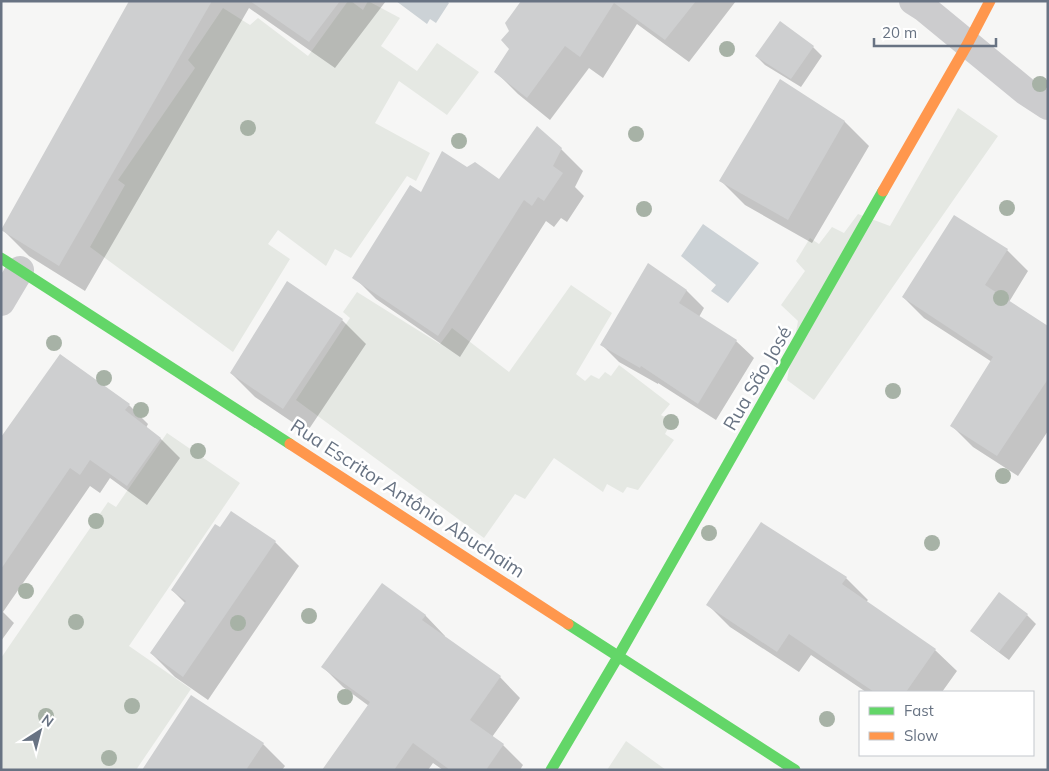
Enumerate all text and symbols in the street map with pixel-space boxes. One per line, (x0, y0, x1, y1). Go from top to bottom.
scale bar (874, 15, 996, 47)
text: 20 m (882, 23, 917, 42)
street label: Rua São José (718, 322, 796, 434)
street label: Rua Escritor Antônio Abuchaim (286, 413, 530, 583)
legend (859, 691, 1034, 756)
text: Fast (904, 701, 934, 720)
north arrow (15, 706, 65, 756)
text: N (38, 710, 57, 731)
text: Slow (904, 726, 938, 745)

